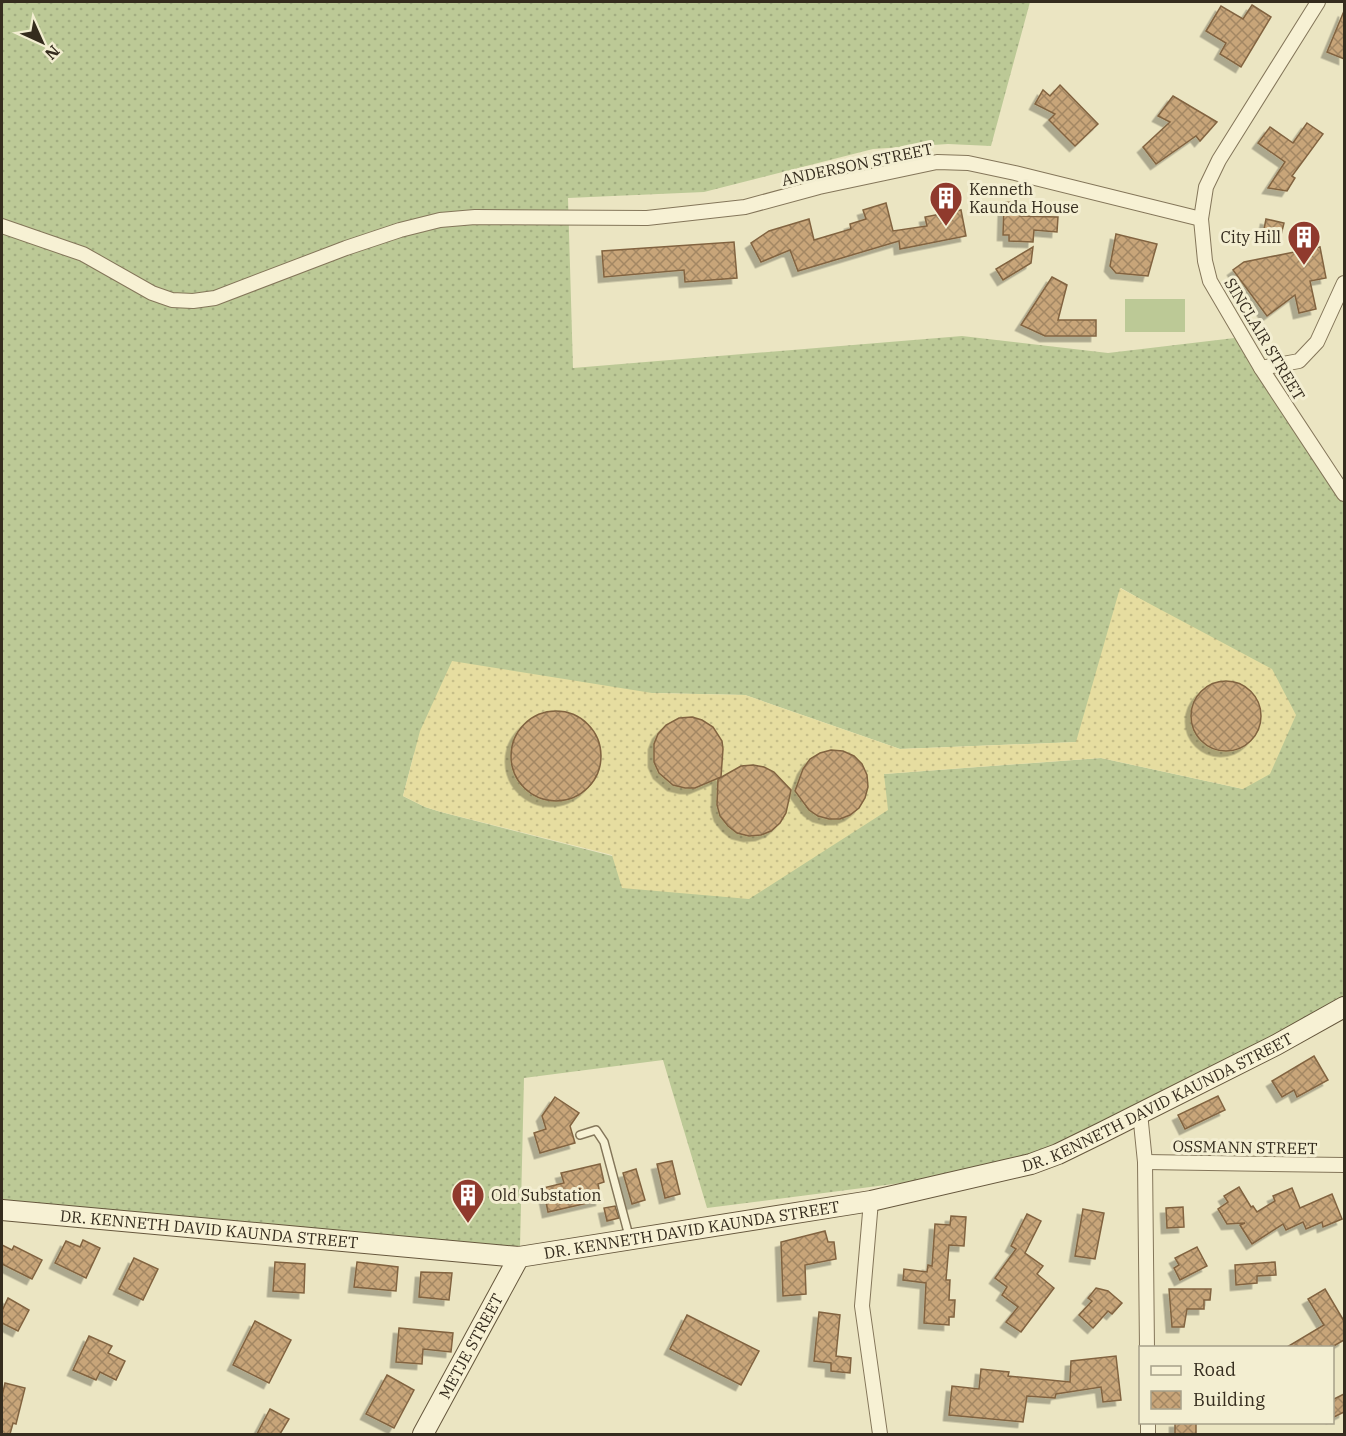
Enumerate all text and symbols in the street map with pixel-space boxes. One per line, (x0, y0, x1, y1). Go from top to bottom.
north arrow (12, 12, 72, 72)
text: N (41, 41, 64, 64)
street label: ANDERSON STREET (780, 138, 934, 190)
place label: Kenneth Kaunda House (969, 179, 1079, 217)
building icon: Kenneth Kaunda House (928, 180, 964, 227)
building icon: City Hill (1286, 219, 1322, 266)
place label: City Hill (1220, 227, 1281, 247)
street label: SINCLAIR STREET (1220, 274, 1310, 404)
street label: DR. KENNETH DAVID KAUNDA STREET (1020, 1028, 1296, 1176)
street label: OSSMANN STREET (1172, 1136, 1318, 1158)
building icon: Old Substation (450, 1177, 486, 1224)
place label: Old Substation (491, 1185, 601, 1205)
street label: DR. KENNETH DAVID KAUNDA STREET (542, 1196, 841, 1263)
street label: DR. KENNETH DAVID KAUNDA STREET (59, 1205, 359, 1252)
street label: METJE STREET (434, 1290, 507, 1402)
legend (1139, 1346, 1334, 1424)
text: Road (1193, 1358, 1236, 1381)
text: Building (1193, 1388, 1265, 1411)

